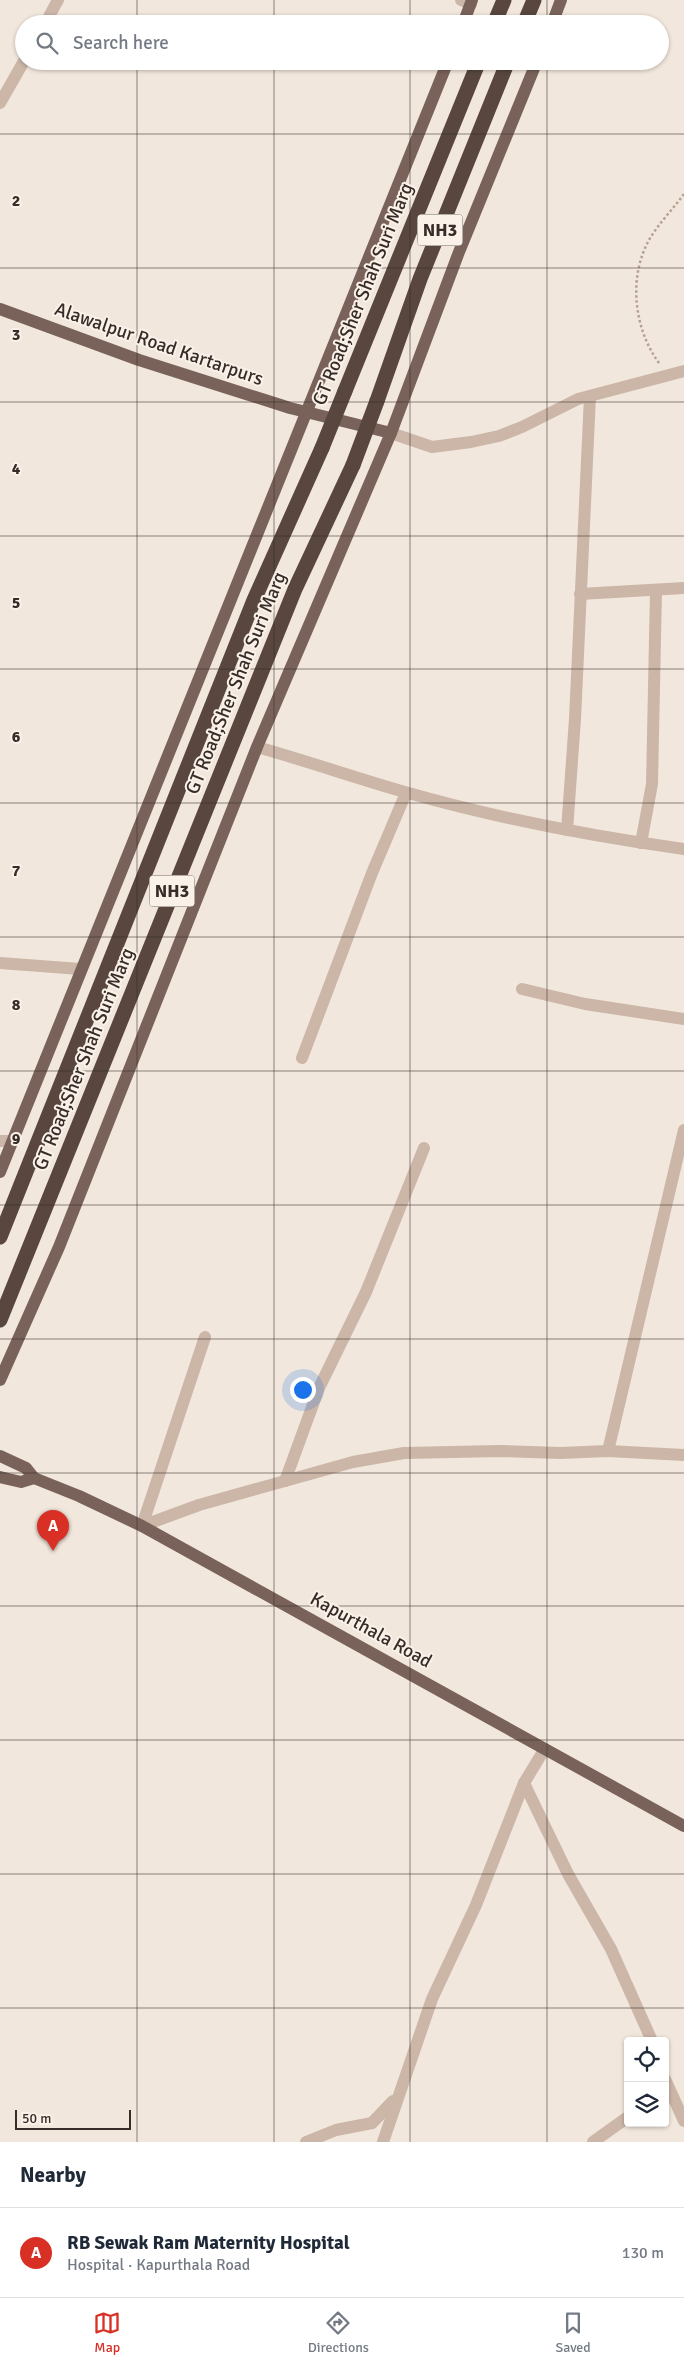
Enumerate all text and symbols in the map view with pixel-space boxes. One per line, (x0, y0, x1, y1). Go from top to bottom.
search box (15, 15, 669, 70)
icon: search (33, 29, 61, 57)
text: Search here (73, 31, 169, 55)
street label: GT Road;Sher Shah Suri Marg (307, 179, 419, 409)
text: 2 (12, 191, 20, 211)
road number: NH3 (418, 214, 462, 246)
street label: Alawalpur Road Kartarpurs (52, 297, 266, 391)
text: 3 (12, 325, 20, 345)
text: 4 (12, 459, 21, 479)
street label: GT Road;Sher Shah Suri Marg (180, 568, 292, 798)
text: 5 (12, 593, 20, 613)
text: 6 (12, 727, 21, 747)
text: 7 (12, 861, 21, 881)
road number: NH3 (150, 876, 194, 906)
street label: GT Road;Sher Shah Suri Marg (28, 944, 140, 1174)
text: 8 (12, 995, 21, 1015)
text: 9 (12, 1129, 21, 1149)
your location (290, 1377, 316, 1403)
pin: A (37, 1510, 69, 1551)
street label: Kapurthala Road (306, 1587, 436, 1673)
map controls (624, 2037, 669, 2127)
button: locate (624, 2037, 669, 2082)
button: layers (624, 2082, 669, 2127)
scale bar (15, 2107, 131, 2130)
text: 50 m (22, 2110, 51, 2127)
text: Nearby (20, 2162, 86, 2188)
text: RB Sewak Ram Maternity Hospital (67, 2231, 350, 2255)
text: A (31, 2243, 41, 2263)
text: 130 m (622, 2243, 664, 2263)
text: Hospital · Kapurthala Road (67, 2255, 250, 2275)
tab: Map (93, 2309, 121, 2356)
tab: Directions (308, 2309, 369, 2356)
tab: Saved (555, 2309, 591, 2356)

